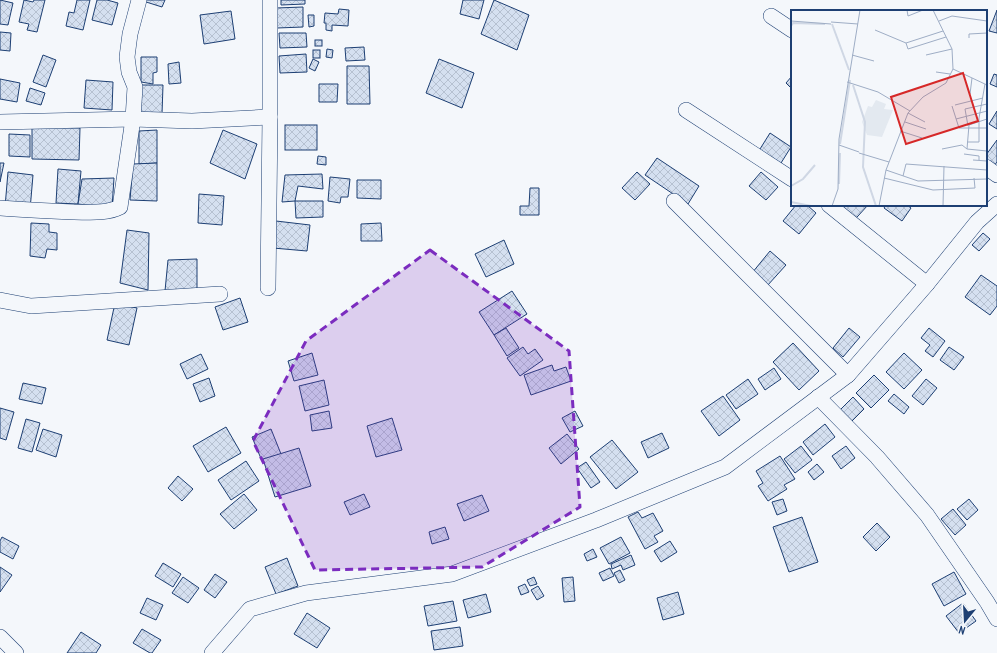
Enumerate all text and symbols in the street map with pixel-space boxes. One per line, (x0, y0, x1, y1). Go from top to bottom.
inset map (791, 10, 987, 206)
north arrow (945, 601, 985, 641)
text: N (957, 623, 967, 638)

